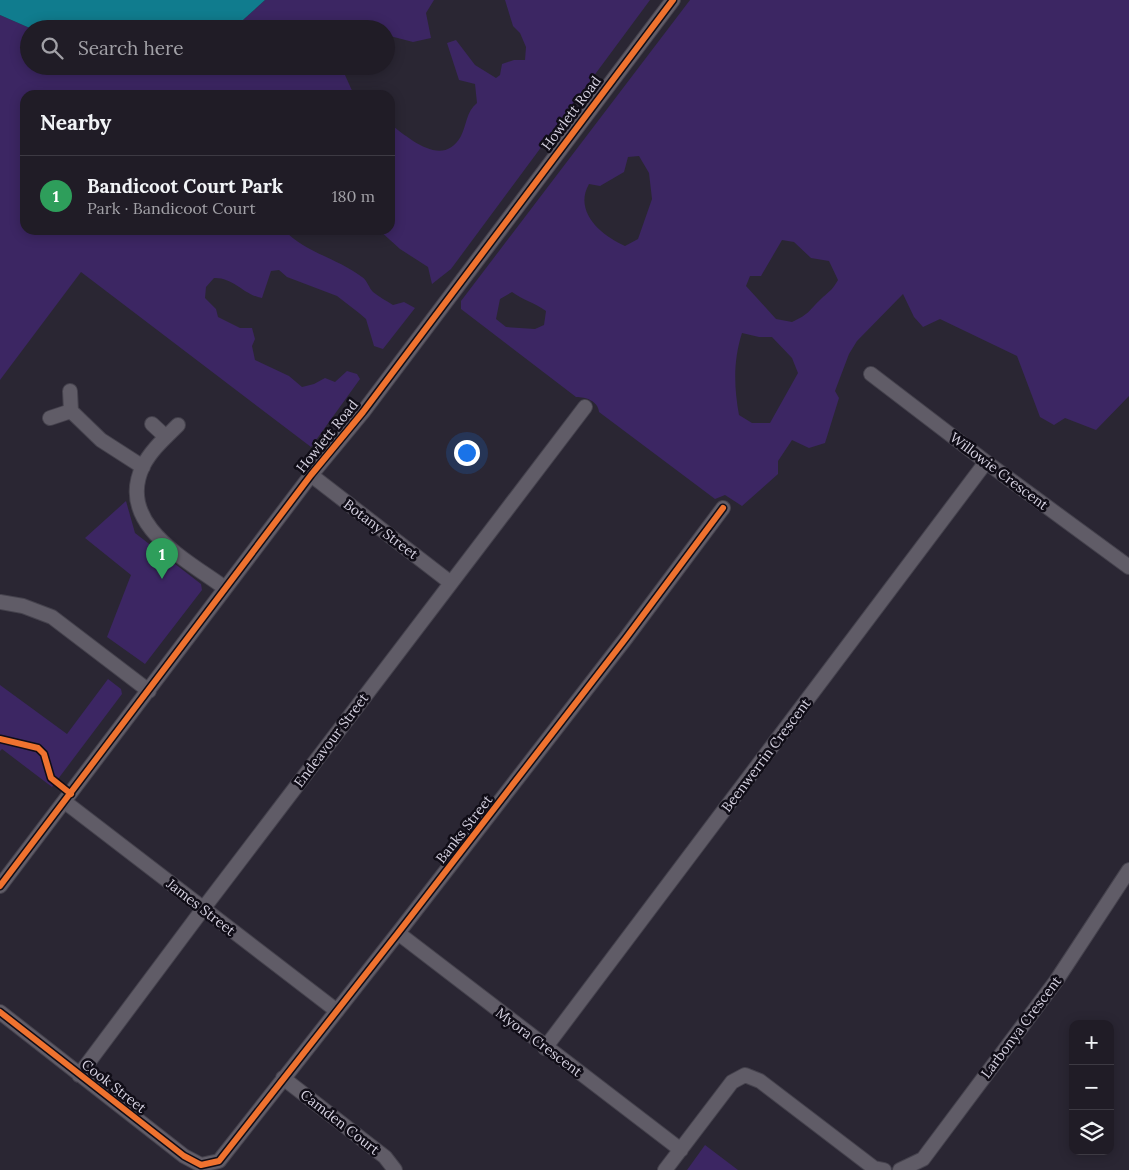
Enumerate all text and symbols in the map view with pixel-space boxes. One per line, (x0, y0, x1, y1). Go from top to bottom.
search box (20, 20, 395, 75)
icon: search (38, 34, 66, 62)
text: Search here (78, 36, 184, 60)
street label: Howlett Road (537, 72, 605, 154)
text: Nearby (40, 109, 111, 136)
text: Bandicoot Court Park (87, 174, 283, 198)
text: 1 (53, 186, 59, 206)
text: 180 m (332, 186, 375, 206)
text: Park · Bandicoot Court (87, 198, 256, 218)
street label: Howlett Road (292, 396, 362, 476)
street label: Willowie Crescent (946, 428, 1052, 514)
your location (454, 440, 480, 466)
street label: Botany Street (340, 495, 422, 563)
pin: 1 (146, 538, 178, 579)
street label: Endeavour Street (290, 689, 373, 791)
street label: Beenwerrin Crescent (717, 694, 815, 815)
street label: Banks Street (432, 791, 497, 867)
street label: James Street (162, 874, 239, 940)
street label: Larbonya Crescent (977, 972, 1066, 1082)
street label: Myora Crescent (492, 1004, 586, 1081)
map controls (1069, 1020, 1114, 1155)
button: + (1069, 1020, 1114, 1065)
street label: Cook Street (78, 1055, 150, 1117)
button: − (1069, 1065, 1114, 1110)
street label: Camden Court (297, 1085, 384, 1159)
button: layers (1069, 1110, 1114, 1155)

